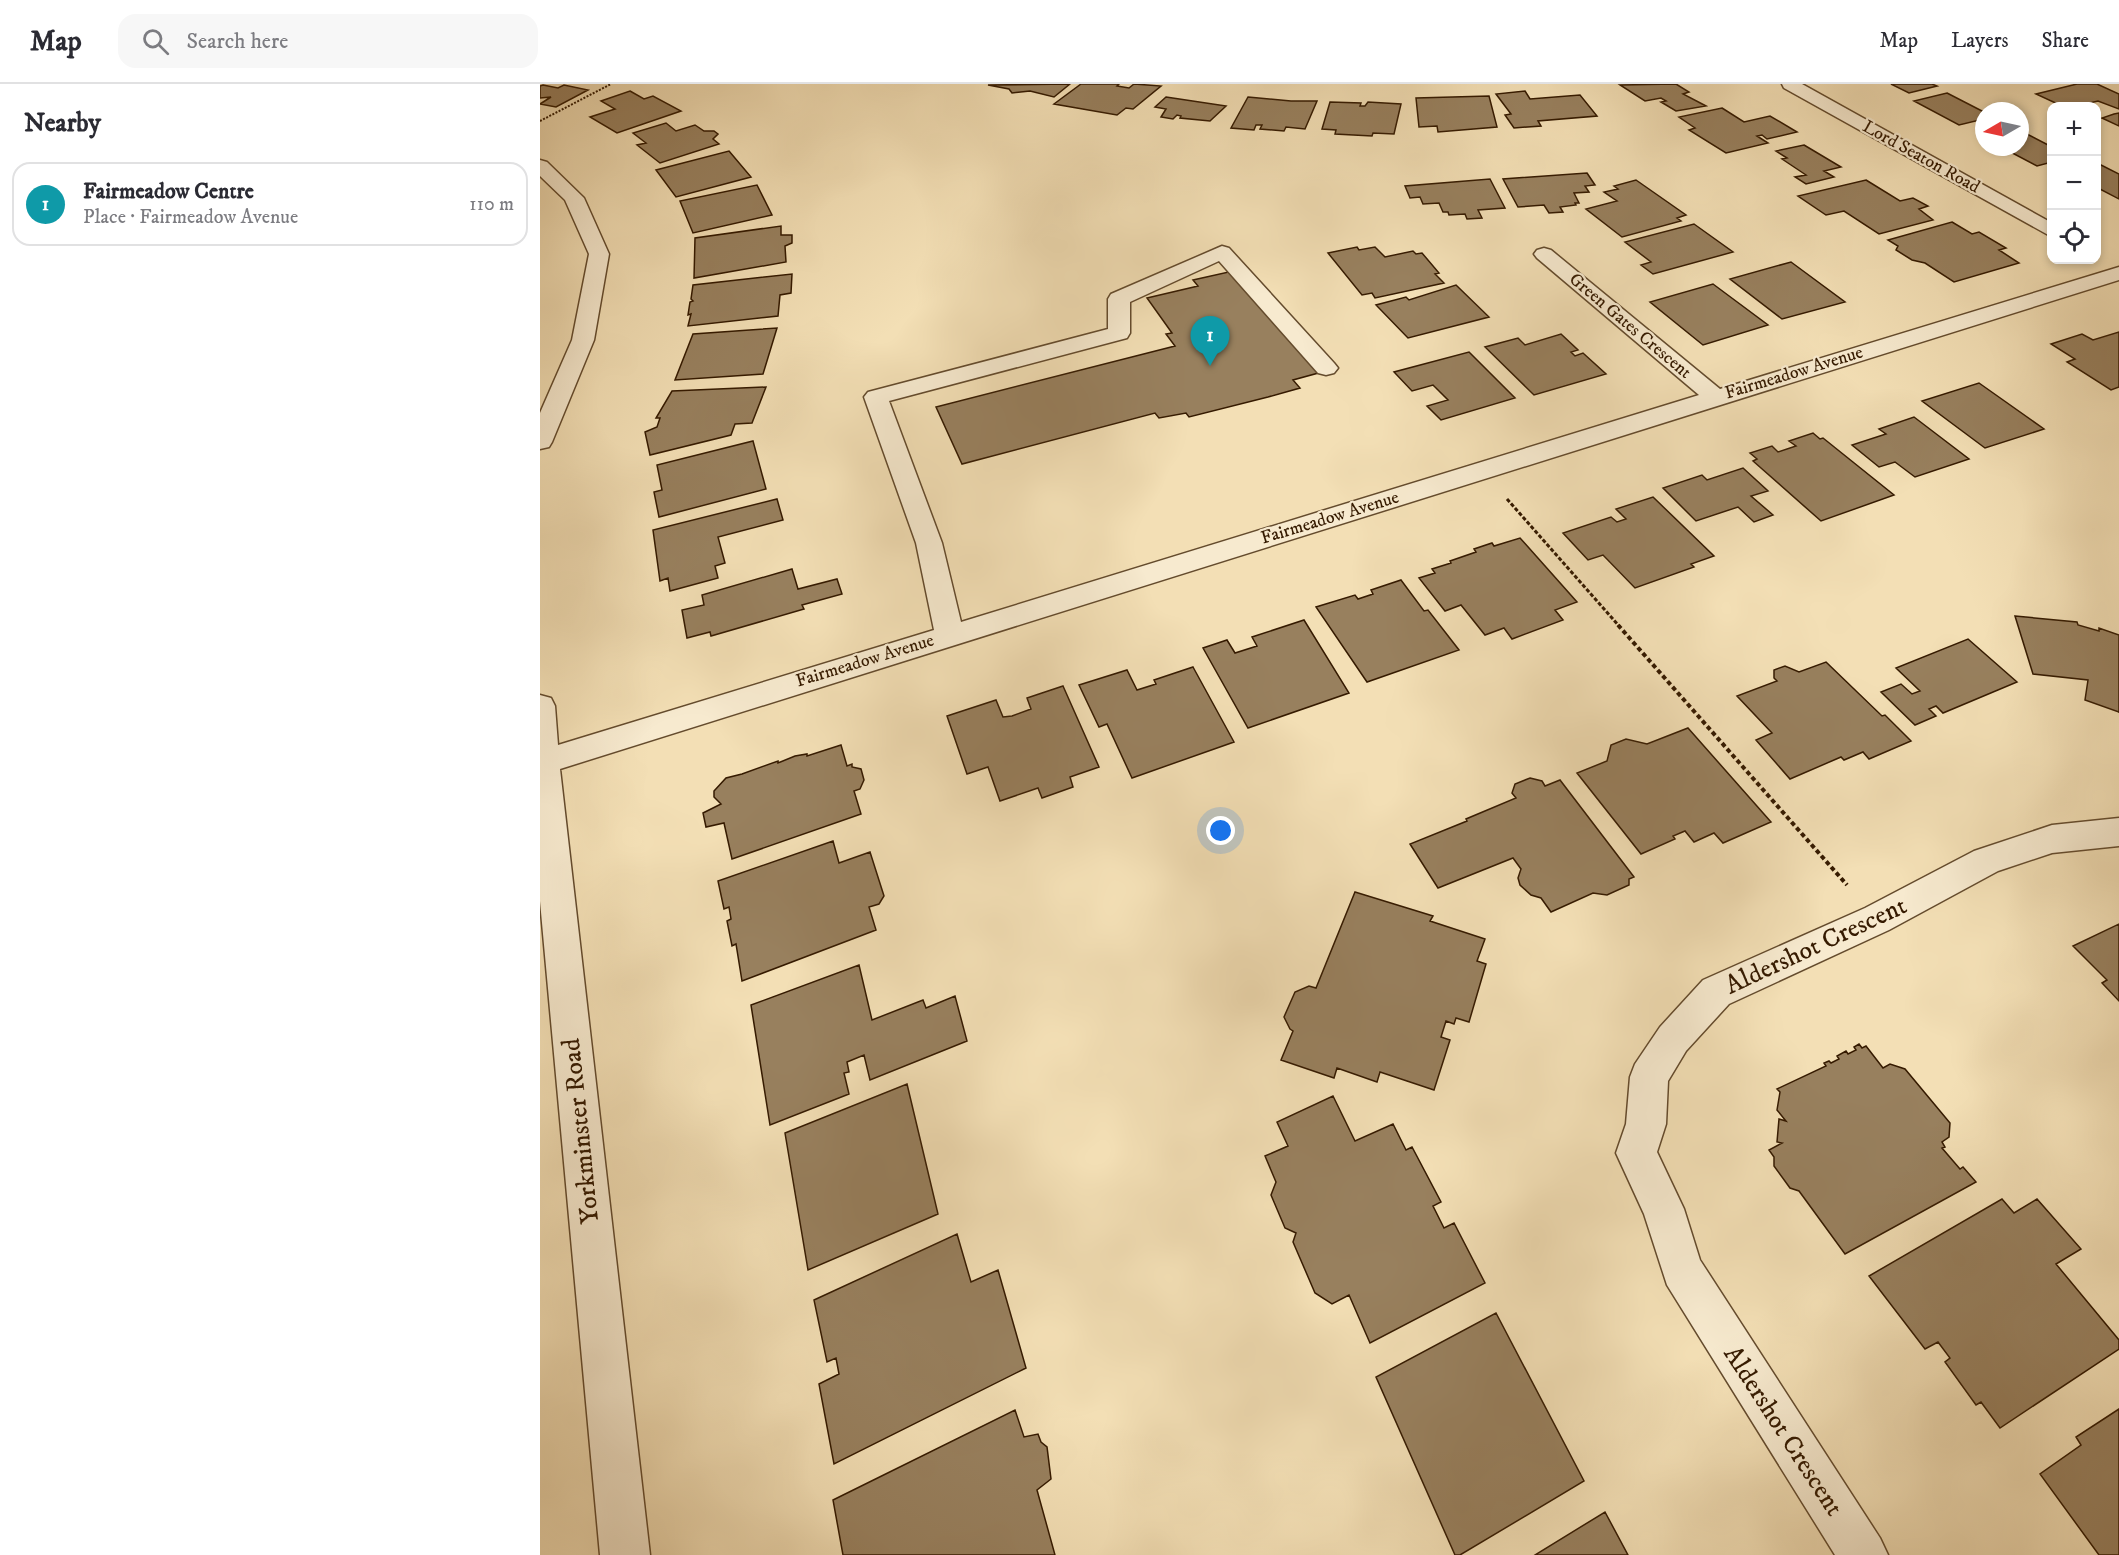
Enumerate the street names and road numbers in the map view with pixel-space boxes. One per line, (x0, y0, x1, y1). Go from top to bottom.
street label: Lord Seaton Road (1858, 116, 1984, 198)
street label: Green Gates Crescent (1564, 268, 1696, 384)
street label: Fairmeadow Avenue (1722, 342, 1866, 404)
street label: Fairmeadow Avenue (1258, 487, 1402, 549)
street label: Fairmeadow Avenue (793, 630, 937, 692)
street label: Aldershot Crescent (1720, 890, 1912, 1002)
street label: Yorkminster Road (555, 1037, 607, 1225)
street label: Aldershot Crescent (1716, 1340, 1850, 1522)

